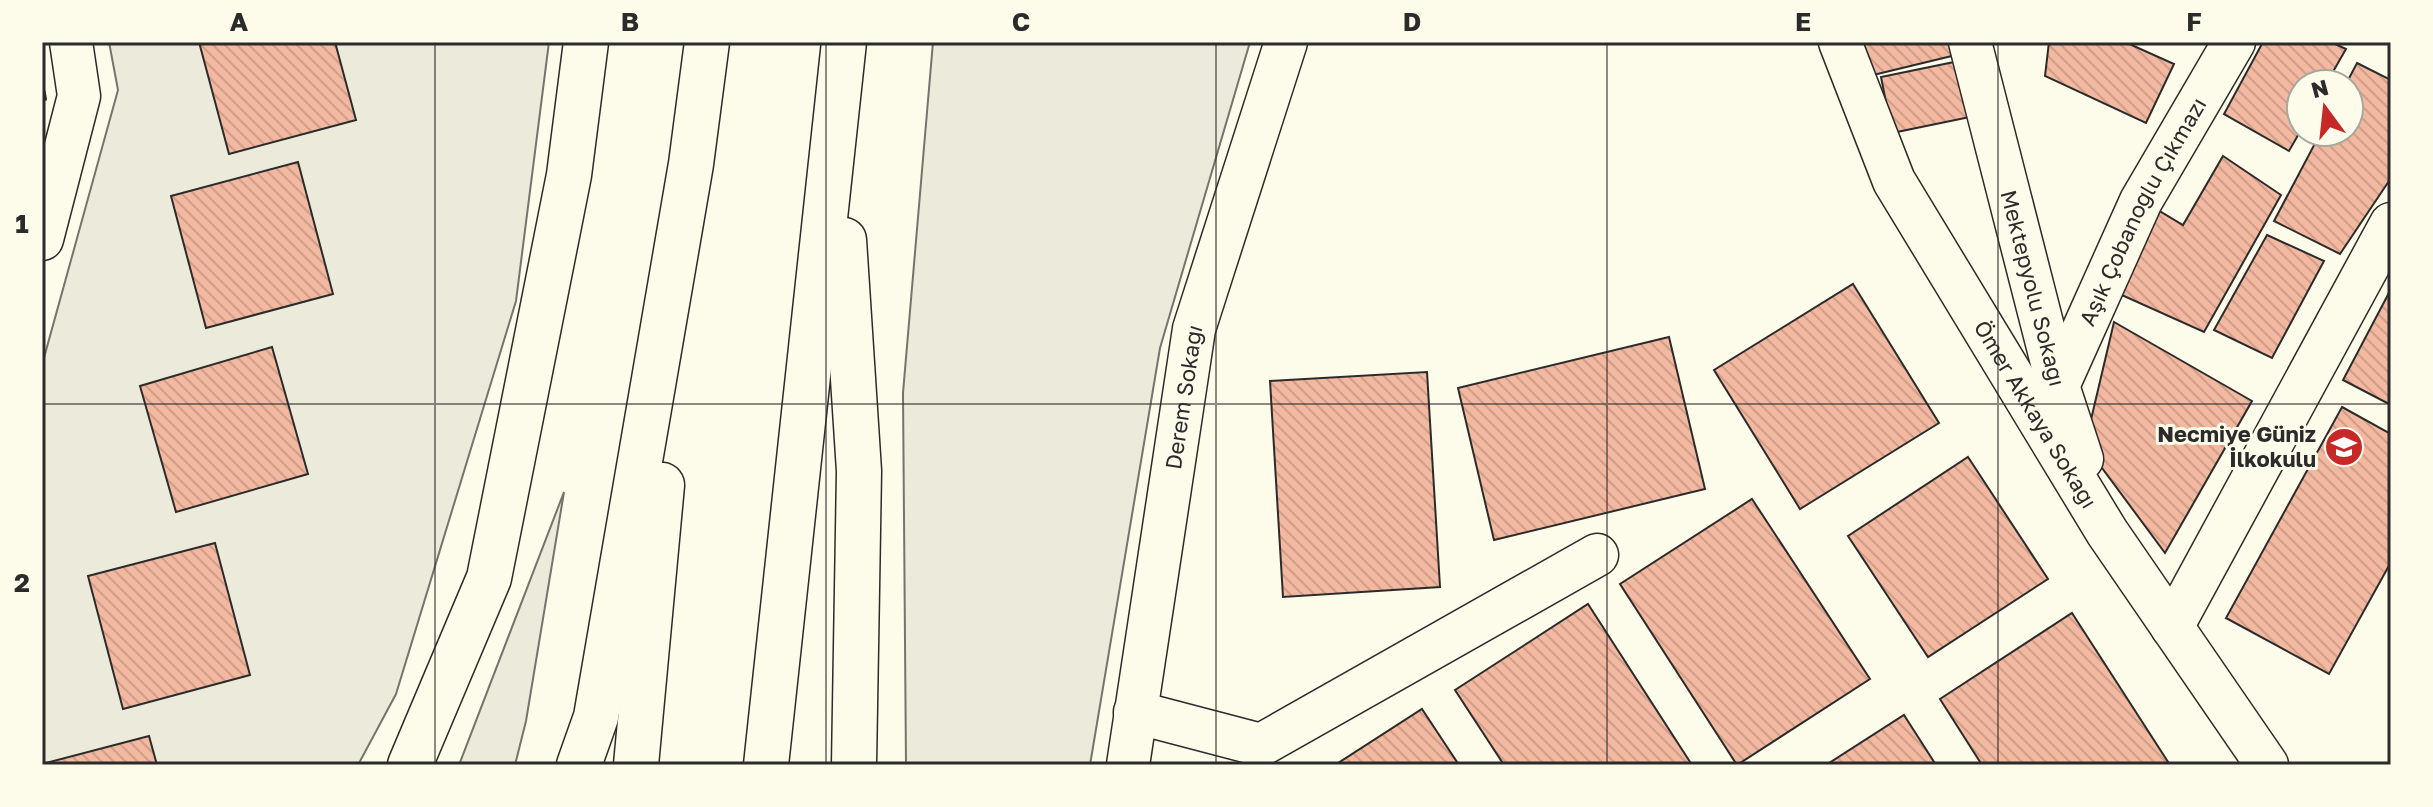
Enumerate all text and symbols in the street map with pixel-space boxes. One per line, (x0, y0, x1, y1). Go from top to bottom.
text: A (230, 6, 249, 37)
text: B (621, 6, 639, 37)
text: C (1012, 6, 1030, 37)
text: D (1403, 6, 1421, 37)
text: E (1795, 6, 1811, 37)
text: F (2186, 6, 2202, 37)
north arrow (2285, 68, 2365, 148)
text: N (2308, 73, 2331, 103)
street label: Aşık Çobanoğlu Çıkmazı (2073, 92, 2212, 330)
street label: Mektepyolu Sokağı (1995, 187, 2071, 389)
text: 1 (15, 208, 29, 239)
street label: Ömer Akkaya Sokağı (1969, 315, 2103, 513)
street label: Derem Sokağı (1159, 321, 1208, 471)
place label: Necmiye Güniz İlkokulu (2157, 420, 2316, 472)
school or university icon: Necmiye Güniz İlkokulu (2323, 426, 2365, 468)
text: 2 (14, 567, 30, 598)

